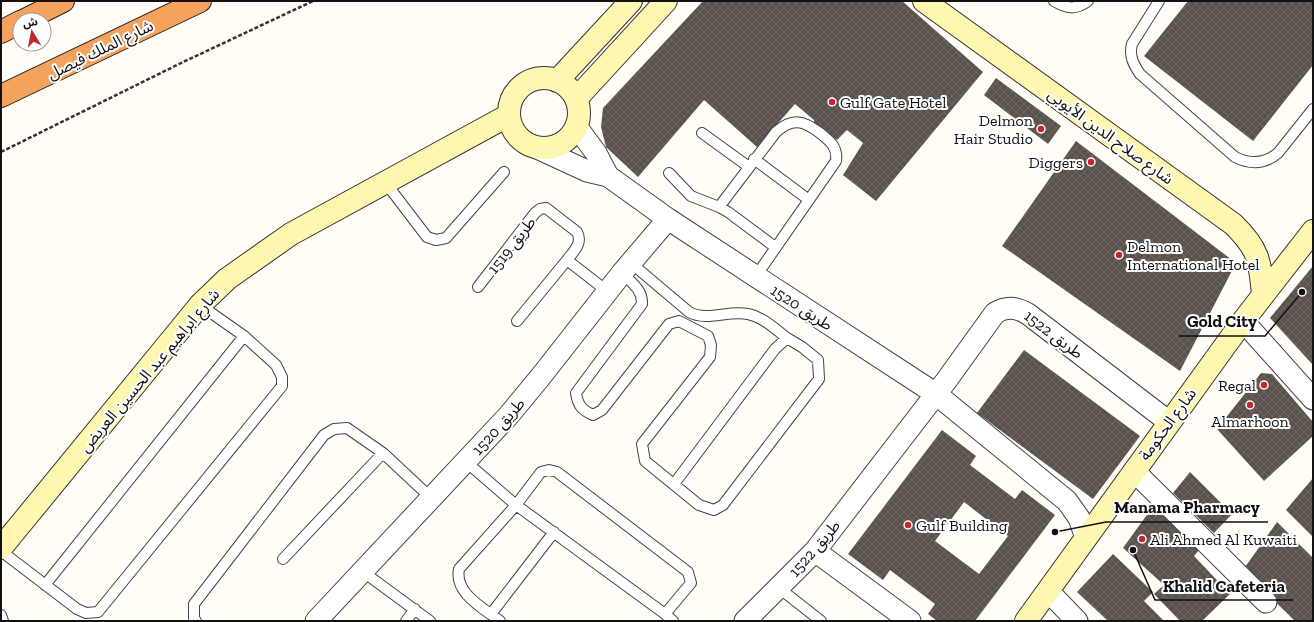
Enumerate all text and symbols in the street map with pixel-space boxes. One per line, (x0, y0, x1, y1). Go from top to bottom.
north arrow (12, 12, 52, 52)
text: ش (22, 15, 39, 30)
street label: شارع الملك فيصل (44, 16, 157, 86)
street label: شارع صلاح الدين الأيوبي (1042, 84, 1177, 191)
place label: Gulf Gate Hotel (840, 93, 947, 112)
marker: Gulf Gate Hotel (827, 97, 837, 107)
place label: Delmon Hair Studio (954, 111, 1034, 148)
marker: Delmon Hair Studio (1036, 124, 1046, 134)
place label: Diggers (1028, 153, 1083, 172)
marker: Diggers (1086, 157, 1096, 167)
street label: طريق 1519 (483, 213, 540, 278)
place label: Delmon International Hotel (1127, 237, 1259, 274)
marker: Delmon International Hotel (1114, 250, 1124, 260)
street label: طريق 1520 (767, 280, 836, 335)
street label: شارع ابراهيم عبد الحسين العريض (75, 285, 226, 458)
street label: طريق 1522 (1020, 306, 1087, 364)
callout: Gold City (1179, 307, 1265, 336)
text: Gold City (1187, 311, 1257, 331)
place label: Regal (1218, 376, 1256, 395)
marker: Regal (1259, 380, 1269, 390)
street label: شارع الحكومة (1135, 384, 1202, 466)
street label: طريق 1520 (468, 394, 530, 459)
marker: Almarhoon (1245, 400, 1255, 410)
place label: Almarhoon (1211, 412, 1289, 431)
callout: Manama Pharmacy (1106, 493, 1268, 522)
text: Manama Pharmacy (1114, 497, 1260, 517)
street label: طريق 1522 (785, 516, 845, 581)
place label: Gulf Building (916, 516, 1008, 535)
marker: Gulf Building (903, 520, 913, 530)
place label: Ali Ahmed Al Kuwaiti (1150, 530, 1297, 549)
marker: Ali Ahmed Al Kuwaiti (1137, 534, 1147, 544)
callout: Khalid Cafeteria (1155, 571, 1293, 600)
text: Khalid Cafeteria (1163, 576, 1286, 596)

